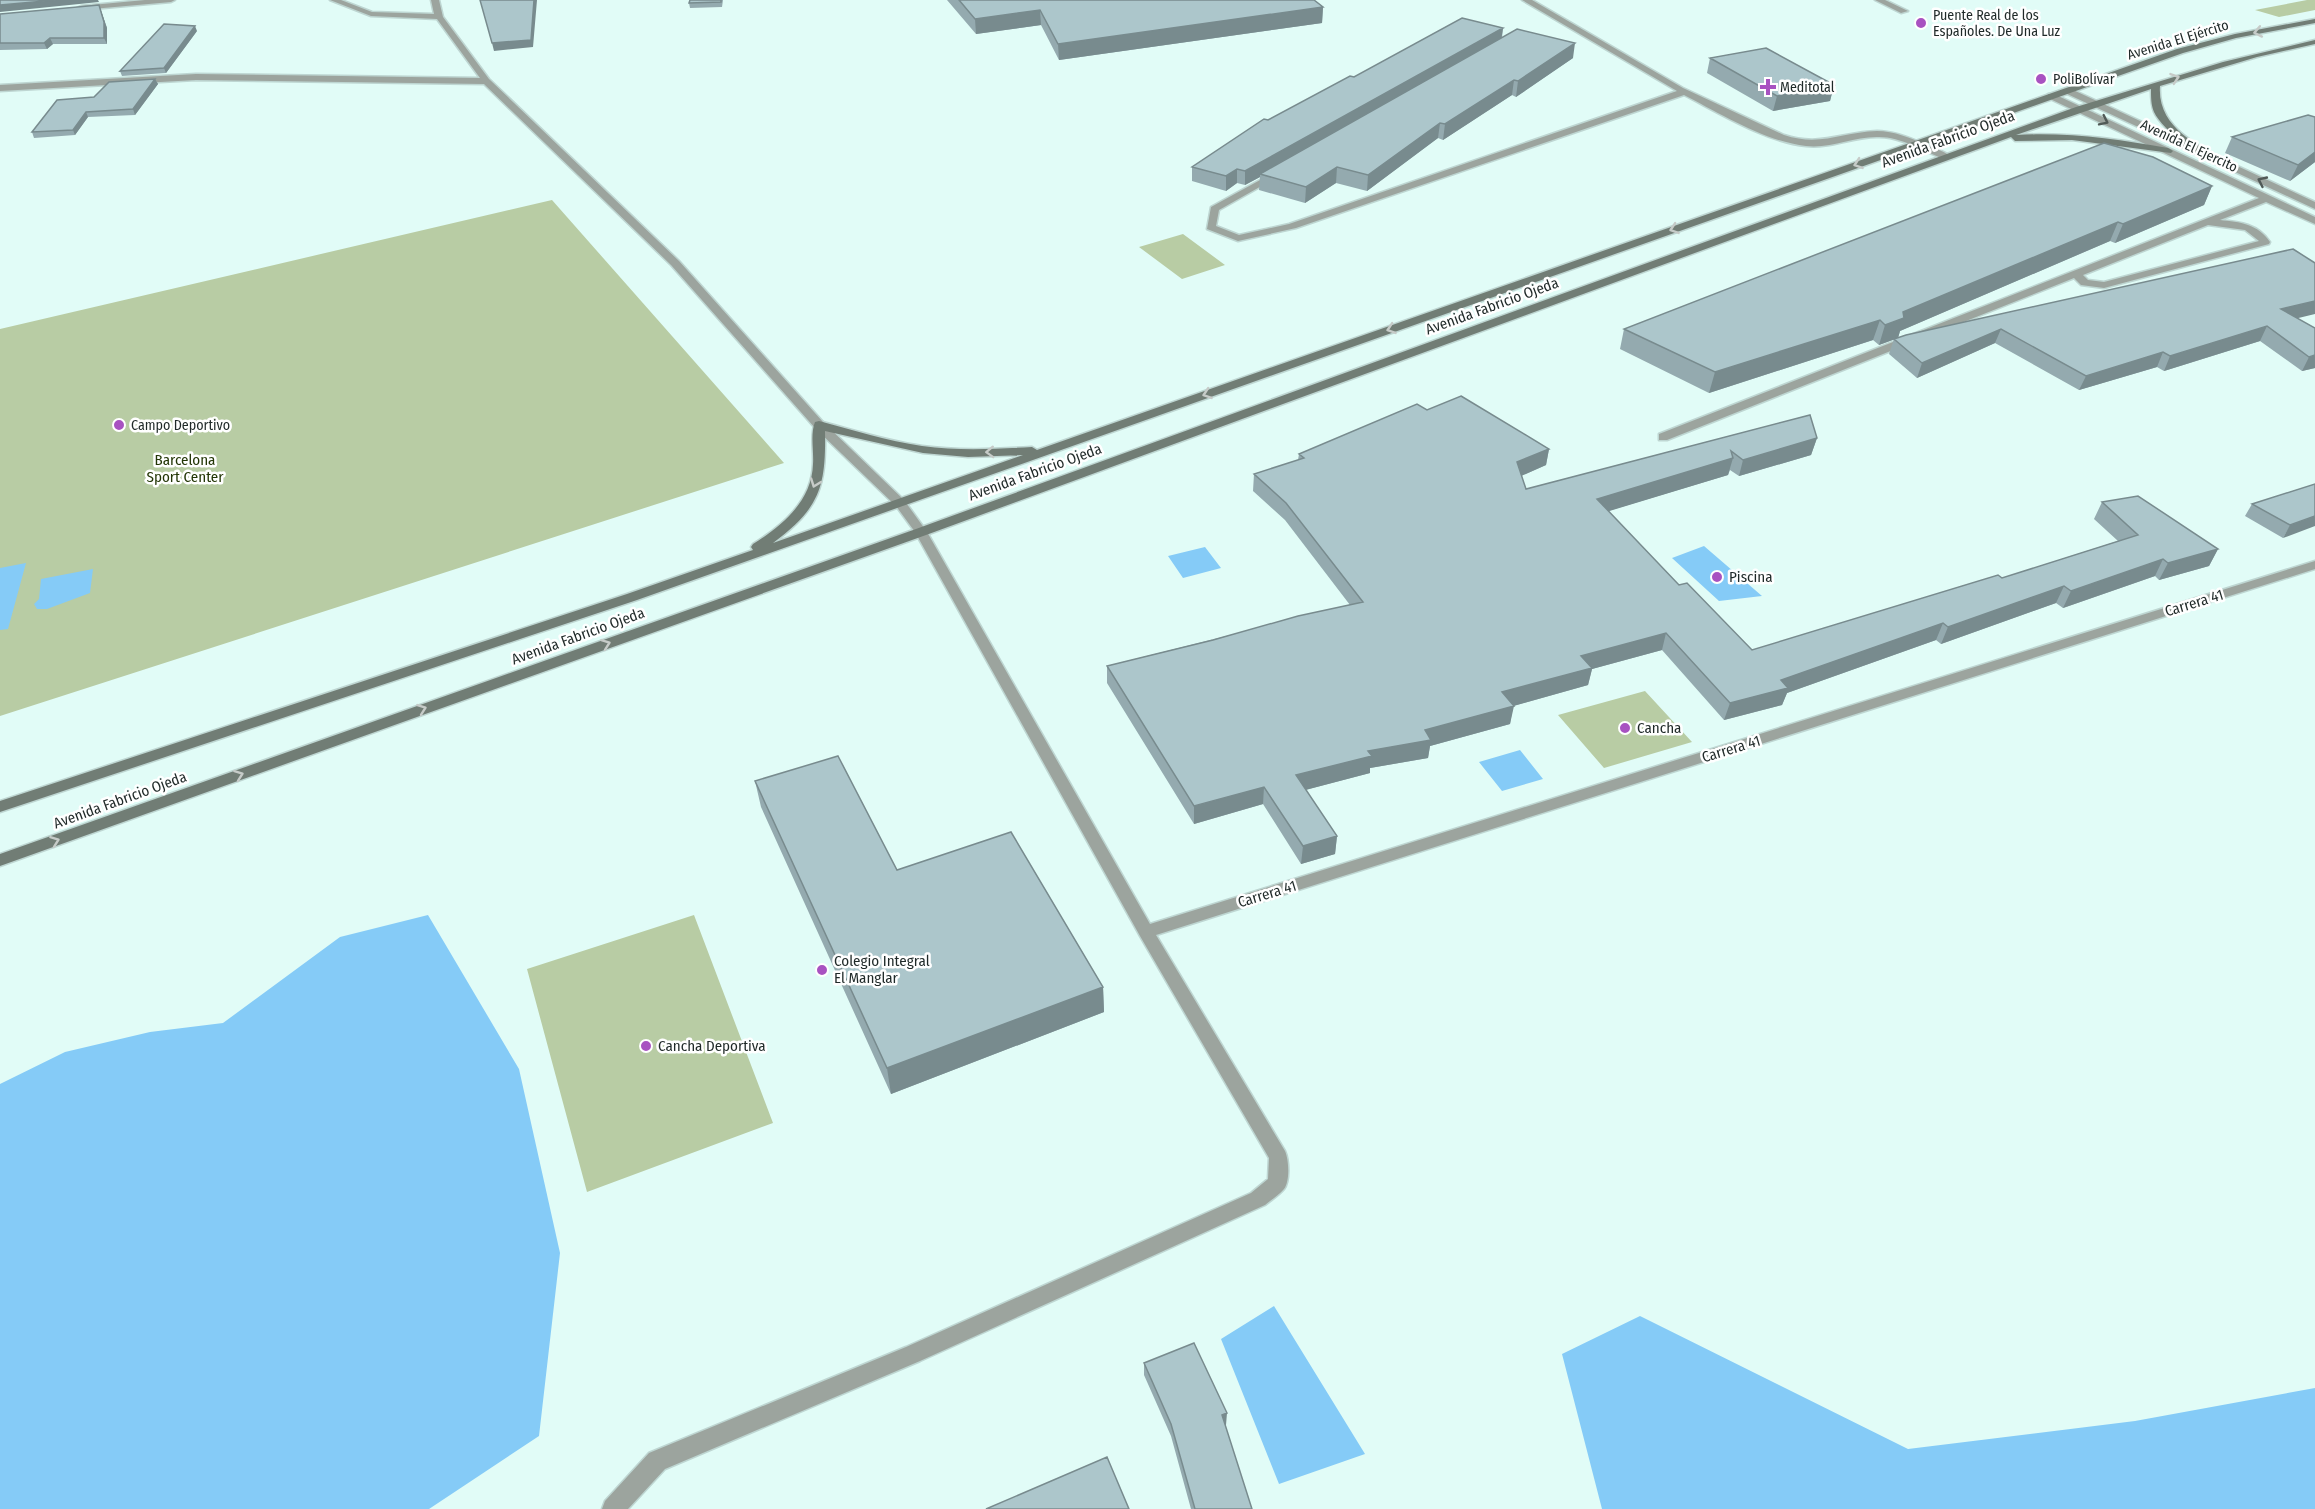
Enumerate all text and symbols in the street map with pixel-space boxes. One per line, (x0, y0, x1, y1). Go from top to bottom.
place label: Puente Real de los Españoles. De Una Luz (1933, 7, 2061, 40)
marker: Puente Real de los Españoles. De Una Luz (1914, 16, 1928, 30)
street label: Avenida El Ejército (2125, 16, 2231, 64)
one-way arrow (2253, 25, 2263, 38)
place label: PoliBolívar (2053, 71, 2115, 88)
marker: PoliBolívar (2034, 72, 2048, 86)
one-way arrow (2169, 73, 2180, 86)
place label: Meditotal (1780, 79, 1835, 96)
marker: Meditotal (1761, 80, 1775, 94)
street label: Avenida Fabricio Ojeda (1879, 107, 2017, 171)
one-way arrow (2098, 114, 2109, 125)
street label: Avenida El Ejercito (2138, 116, 2240, 176)
one-way arrow (1853, 157, 1863, 170)
one-way arrow (2257, 177, 2268, 189)
one-way arrow (1669, 222, 1680, 235)
street label: Avenida Fabricio Ojeda (1423, 274, 1561, 338)
one-way arrow (1386, 322, 1397, 335)
one-way arrow (1202, 387, 1213, 400)
place label: Campo Deportivo (131, 417, 230, 434)
marker: Campo Deportivo (112, 418, 126, 432)
street label: Avenida Fabricio Ojeda (966, 440, 1104, 504)
one-way arrow (986, 446, 995, 458)
park label: Barcelona Sport Center (147, 451, 224, 486)
one-way arrow (810, 477, 822, 488)
place label: Piscina (1729, 568, 1773, 586)
marker: Piscina (1710, 570, 1724, 584)
street label: Carrera 41 (2163, 586, 2225, 620)
street label: Avenida Fabricio Ojeda (509, 604, 647, 668)
one-way arrow (600, 638, 611, 651)
one-way arrow (417, 704, 427, 717)
place label: Cancha (1637, 719, 1681, 737)
marker: Cancha (1618, 721, 1632, 735)
street label: Carrera 41 (1700, 732, 1762, 766)
street label: Avenida Fabricio Ojeda (51, 768, 189, 832)
one-way arrow (233, 769, 244, 782)
one-way arrow (49, 835, 60, 848)
street label: Carrera 41 (1236, 877, 1298, 911)
place label: Colegio Integral El Manglar (834, 952, 930, 987)
marker: Colegio Integral El Manglar (815, 963, 829, 977)
place label: Cancha Deportiva (658, 1037, 766, 1055)
marker: Cancha Deportiva (639, 1039, 653, 1053)

